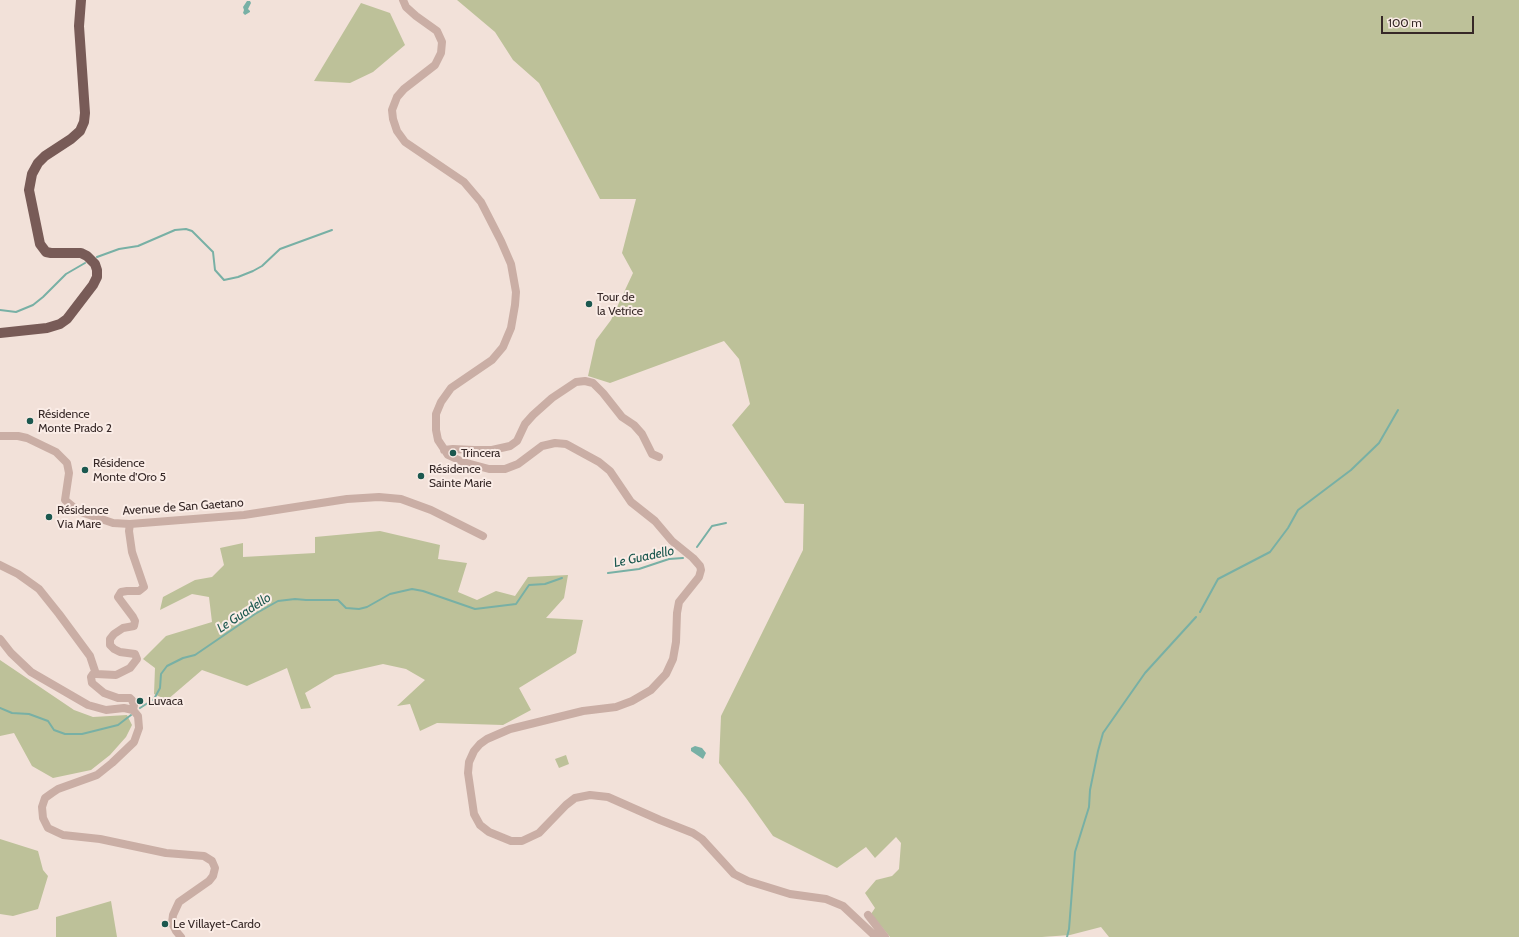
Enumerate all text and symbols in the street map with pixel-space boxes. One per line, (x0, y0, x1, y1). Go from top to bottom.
scale bar (1383, 8, 1476, 34)
text: 100 m (1388, 15, 1422, 30)
place label: Tour de la Vetrice (597, 290, 643, 318)
marker: Tour de la Vetrice (584, 299, 594, 309)
place label: Résidence Monte Prado 2 (38, 407, 112, 435)
marker: Résidence Monte Prado 2 (25, 416, 35, 426)
place label: Trincera (461, 446, 500, 460)
marker: Trincera (448, 448, 458, 458)
place label: Résidence Monte d'Oro 5 (93, 456, 166, 484)
place label: Résidence Sainte Marie (429, 462, 492, 490)
marker: Résidence Monte d'Oro 5 (80, 465, 90, 475)
marker: Résidence Sainte Marie (416, 471, 426, 481)
street label: Avenue de San Gaetano (122, 496, 244, 518)
place label: Résidence Via Mare (57, 503, 109, 531)
marker: Résidence Via Mare (44, 512, 54, 522)
water label: Le Guadello (612, 543, 676, 571)
water label: Le Guadello (214, 590, 274, 636)
place label: Luvaca (148, 694, 183, 708)
marker: Luvaca (135, 696, 145, 706)
place label: Le Villayet-Cardo (173, 917, 261, 931)
marker: Le Villayet-Cardo (160, 919, 170, 929)

